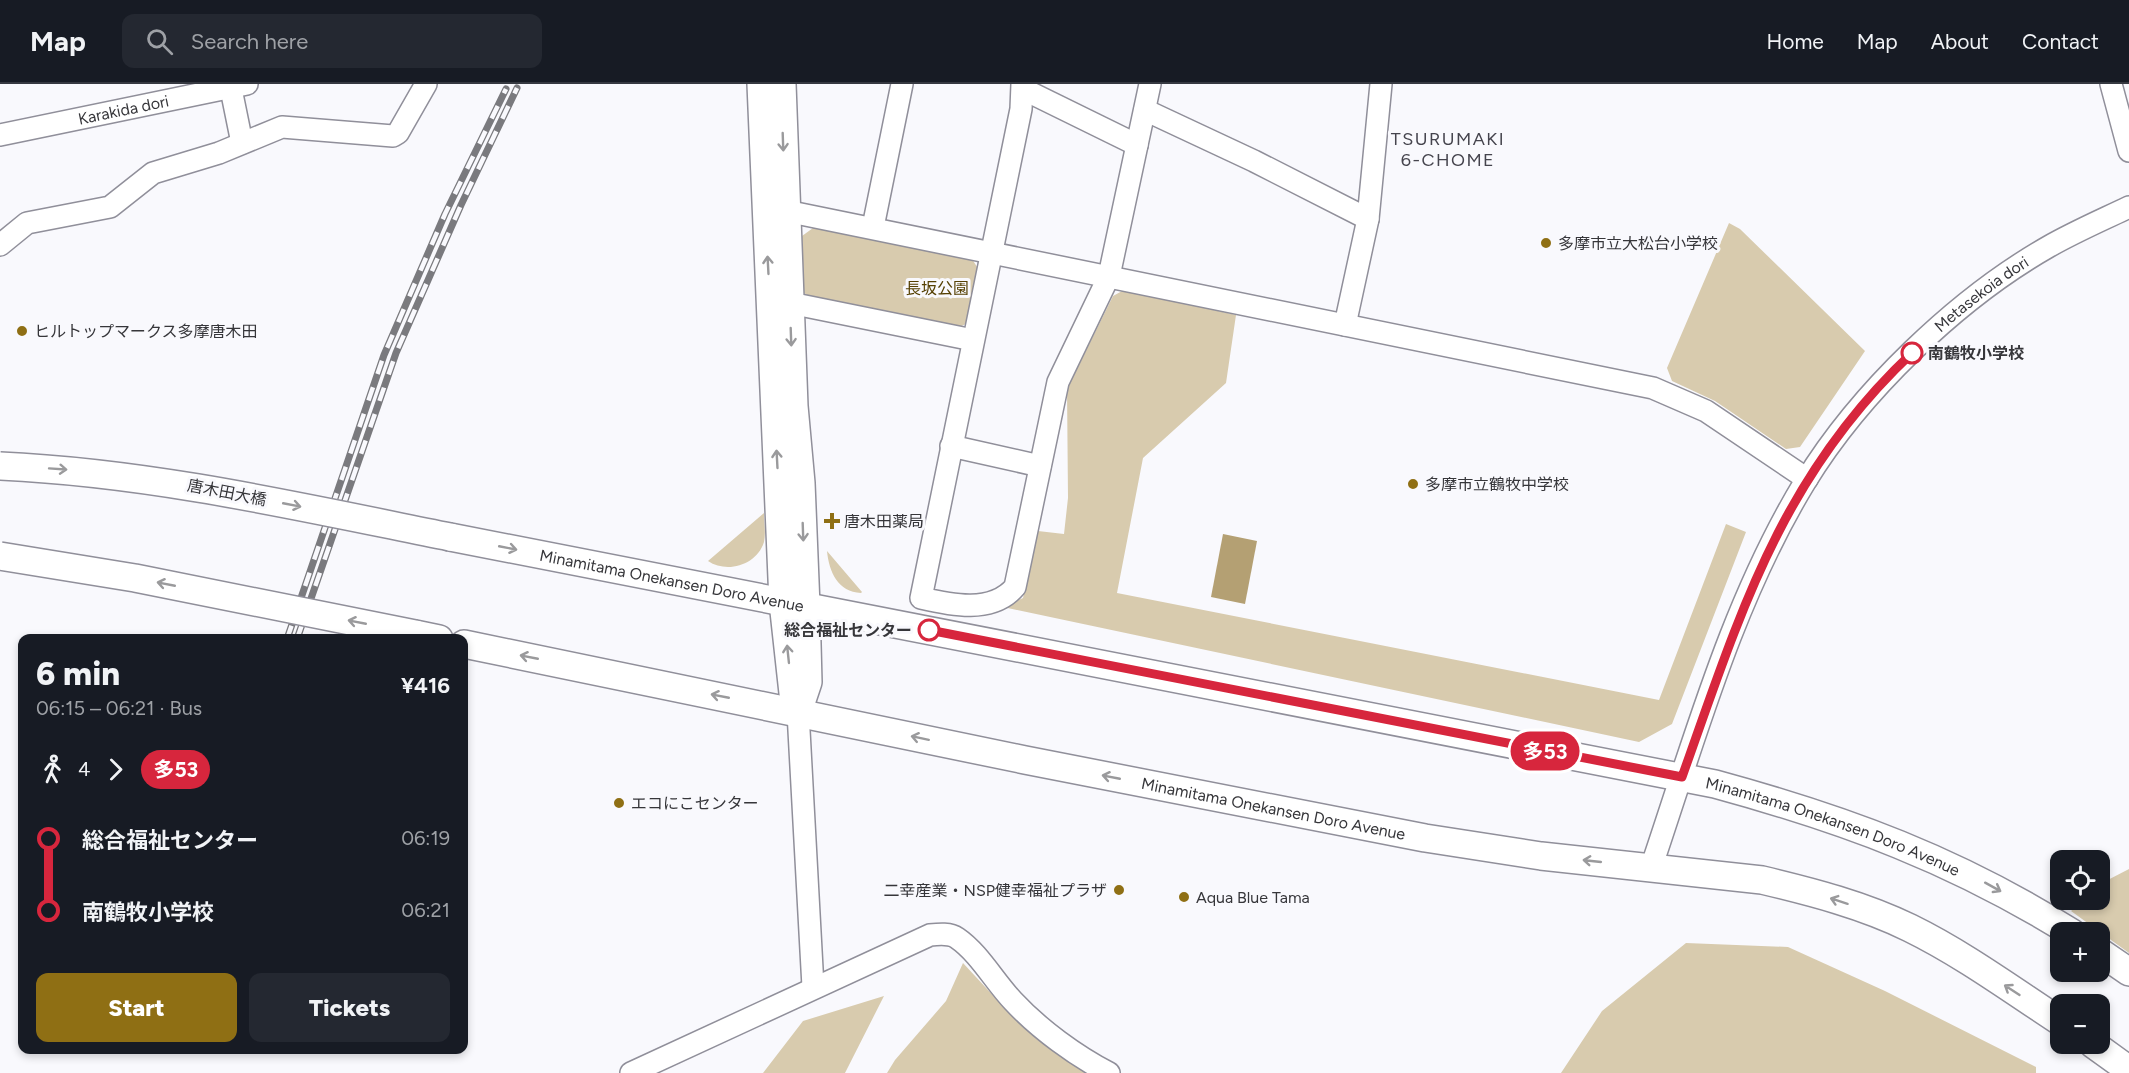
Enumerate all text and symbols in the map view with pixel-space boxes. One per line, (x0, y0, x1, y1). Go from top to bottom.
search box (122, 14, 542, 68)
text: Map (30, 24, 86, 58)
icon: search (143, 25, 176, 58)
text: Search here (191, 28, 308, 55)
text: Home (1767, 29, 1824, 54)
text: Map (1857, 29, 1898, 54)
text: About (1931, 29, 1989, 54)
text: Contact (2022, 29, 2099, 54)
street label: Karakida dori (76, 91, 171, 129)
district label: TSURUMAKI 6-CHOME (1391, 128, 1505, 171)
one-way arrow (778, 132, 789, 152)
place label: 多摩市立大松台小学校 (1558, 234, 1718, 253)
marker: 多摩市立大松台小学校 (1539, 236, 1553, 250)
street label: Metasekoia dori (1931, 252, 2032, 336)
one-way arrow (762, 255, 773, 275)
park label: 長坂公園 (905, 279, 969, 298)
place label: ヒルトップマークス多摩唐木田 (34, 322, 258, 341)
marker: ヒルトップマークス多摩唐木田 (15, 324, 29, 338)
one-way arrow (786, 327, 797, 347)
marker: 南鶴牧小学校 (1901, 342, 1923, 364)
place label: 南鶴牧小学校 (1928, 344, 2024, 363)
one-way arrow (771, 450, 782, 470)
one-way arrow (48, 464, 68, 475)
place label: 多摩市立鶴牧中学校 (1425, 475, 1569, 494)
street label: 唐木田大橋 (186, 476, 268, 509)
marker: 多摩市立鶴牧中学校 (1406, 477, 1420, 491)
one-way arrow (282, 500, 302, 511)
place label: 唐木田薬局 (844, 512, 924, 531)
marker: 唐木田薬局 (825, 514, 839, 528)
one-way arrow (798, 521, 809, 541)
one-way arrow (498, 543, 517, 554)
street label: Minamitama Onekansen Doro Avenue (538, 546, 806, 616)
one-way arrow (157, 578, 177, 589)
one-way arrow (348, 616, 367, 628)
marker: 総合福祉センター (918, 619, 940, 641)
place label: 総合福祉センター (784, 621, 912, 640)
one-way arrow (782, 645, 793, 665)
one-way arrow (520, 651, 539, 662)
text: 6 min (36, 654, 120, 693)
text: ¥416 (401, 672, 450, 699)
one-way arrow (711, 690, 731, 701)
text: 06:15 – 06:21 · Bus (36, 696, 202, 720)
one-way arrow (911, 731, 930, 743)
line badge: 多53 (1510, 732, 1580, 770)
text: 多53 (1523, 739, 1567, 764)
icon: walk (36, 753, 69, 786)
icon: forward (99, 753, 132, 786)
text: 4 (78, 757, 90, 781)
text: 多53 (153, 757, 198, 782)
one-way arrow (1102, 771, 1121, 782)
street label: Minamitama Onekansen Doro Avenue (1704, 773, 1963, 880)
street label: Minamitama Onekansen Doro Avenue (1140, 774, 1407, 844)
place label: エコにこセンター (631, 794, 759, 813)
marker: エコにこセンター (612, 796, 626, 810)
text: 06:19 (401, 826, 450, 850)
text: 総合福祉センター (82, 827, 258, 854)
map controls (2050, 850, 2110, 1054)
button: locate (2050, 850, 2110, 910)
one-way arrow (1583, 856, 1603, 867)
place label: 二幸産業・NSP健幸福祉プラザ (884, 881, 1107, 900)
one-way arrow (1984, 881, 2001, 893)
marker: 二幸産業・NSP健幸福祉プラザ (1112, 883, 1126, 897)
place label: Aqua Blue Tama (1196, 888, 1310, 907)
marker: Aqua Blue Tama (1177, 890, 1191, 904)
one-way arrow (1830, 894, 1849, 905)
text: 06:21 (401, 898, 450, 922)
text: 南鶴牧小学校 (82, 899, 214, 926)
button: + (2050, 922, 2110, 982)
button: Start (36, 973, 237, 1042)
button: Tickets (249, 973, 450, 1042)
one-way arrow (2004, 984, 2021, 996)
button: − (2050, 994, 2110, 1054)

